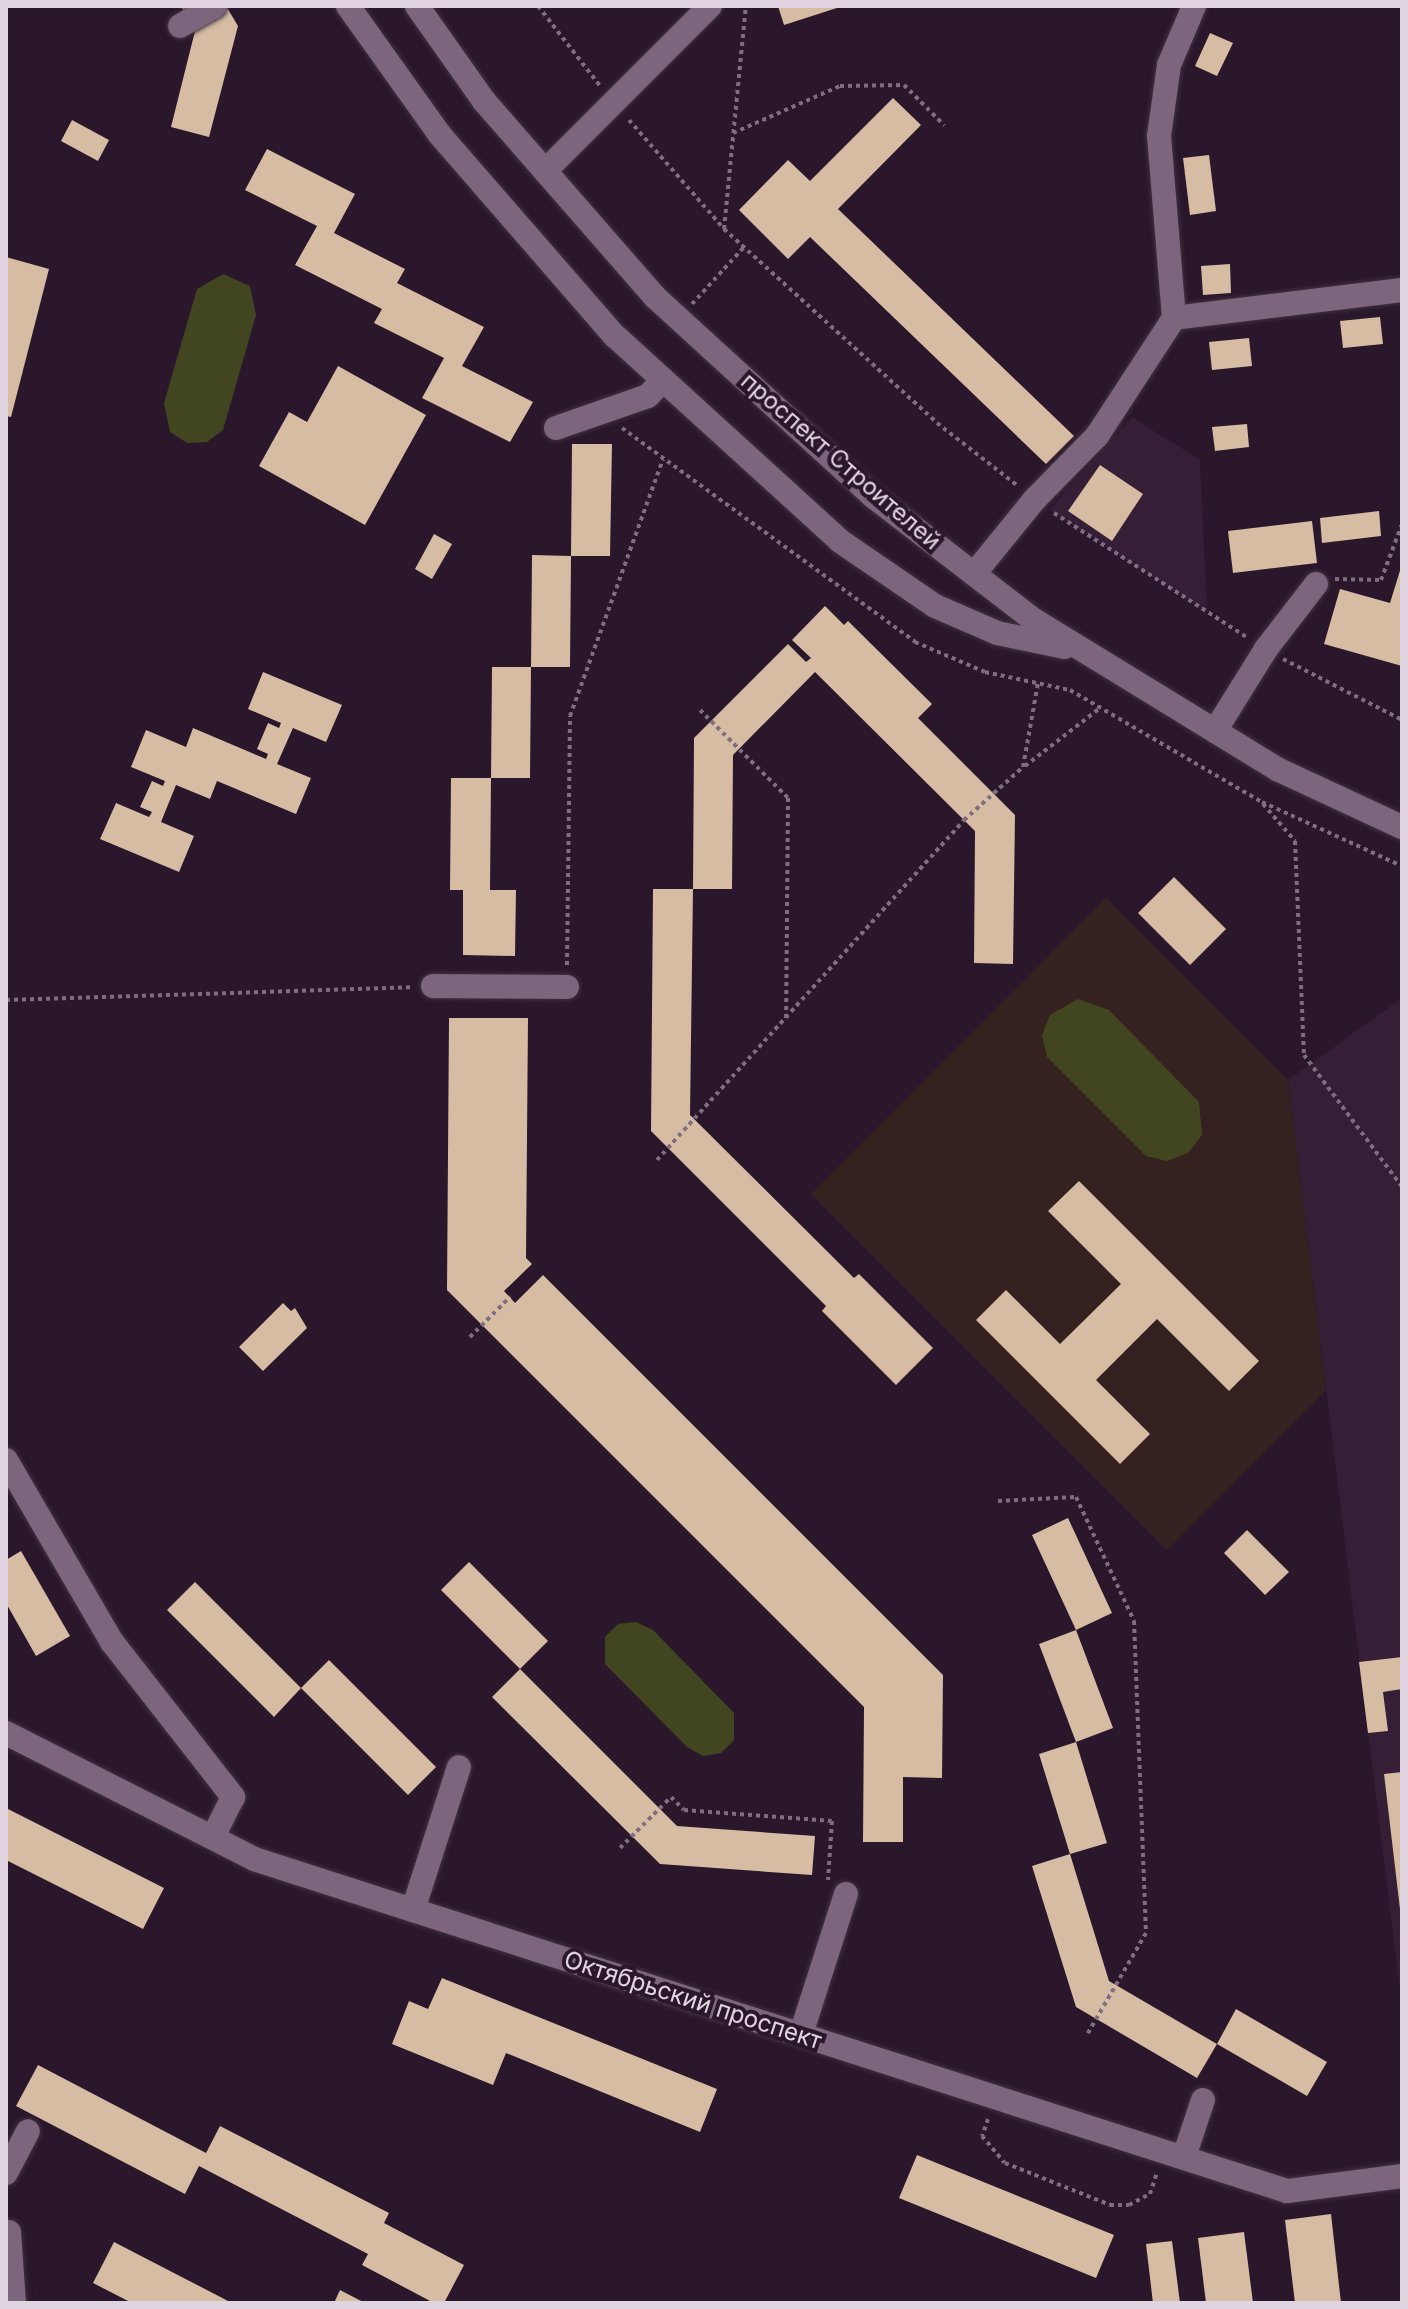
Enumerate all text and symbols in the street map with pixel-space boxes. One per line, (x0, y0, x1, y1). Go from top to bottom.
street label: проспект Строителей (735, 366, 947, 556)
street label: Октябрьский проспект (561, 1945, 825, 2055)

